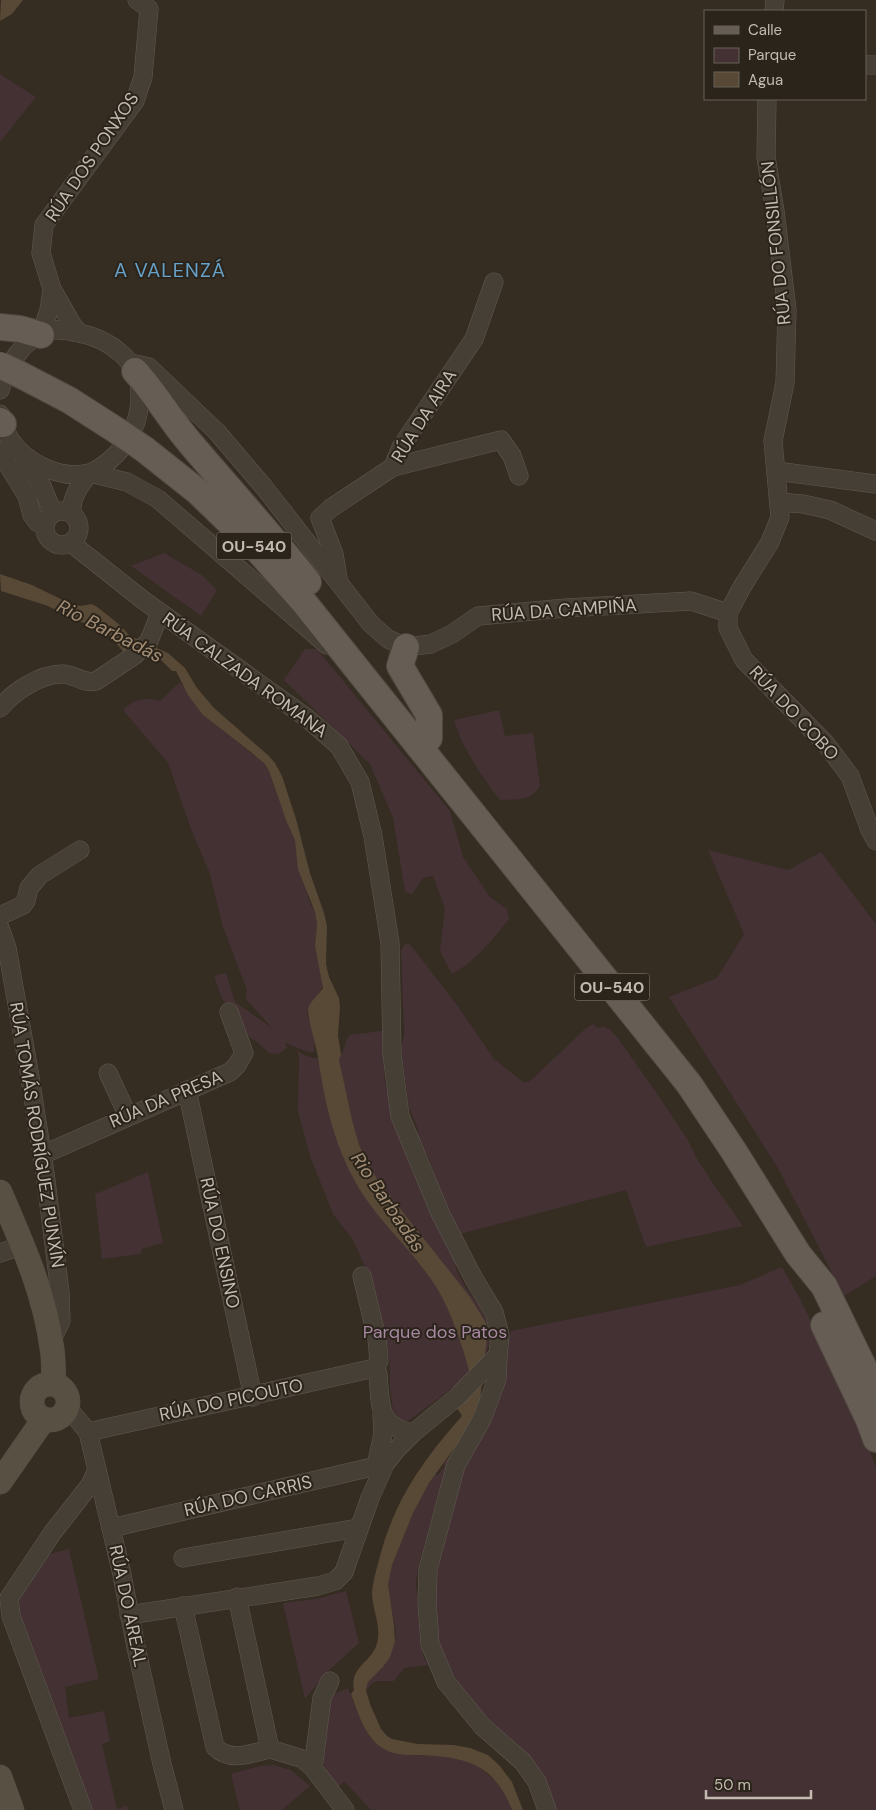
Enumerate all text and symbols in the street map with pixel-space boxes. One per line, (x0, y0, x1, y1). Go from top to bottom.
legend (704, 10, 866, 100)
text: Calle (748, 20, 782, 40)
text: Parque (748, 45, 796, 65)
text: Agua (748, 70, 783, 90)
street label: RÚA DOS PONXOS (40, 88, 144, 226)
street label: RÚA DO FONSILLÓN (755, 160, 797, 326)
district label: A VALENZÁ (114, 257, 226, 283)
street label: RÚA DA AIRA (386, 365, 462, 467)
road number: OU-540 (216, 532, 292, 560)
street label: RÚA DA CAMPIÑA (491, 593, 638, 627)
water label: Rio Barbadás (53, 594, 167, 668)
street label: RÚA CALZADA ROMANA (158, 607, 332, 743)
street label: RÚA DO COBO (744, 660, 844, 766)
road number: OU-540 (574, 974, 650, 1000)
street label: RÚA TOMÁS RODRÍGUEZ PUNXÍN (4, 1000, 70, 1270)
street label: RÚA DA PRESA (106, 1064, 226, 1134)
water label: Rio Barbadás (345, 1147, 431, 1257)
street label: RÚA DO ENSINO (194, 1175, 246, 1311)
park label: Parque dos Patos (363, 1320, 507, 1344)
street label: RÚA DO PICOUTO (157, 1373, 305, 1427)
street label: RÚA DO CARRIS (182, 1470, 314, 1522)
street label: RÚA DO AREAL (103, 1543, 153, 1669)
scale bar (706, 1768, 811, 1800)
text: 50 m (714, 1775, 751, 1795)

